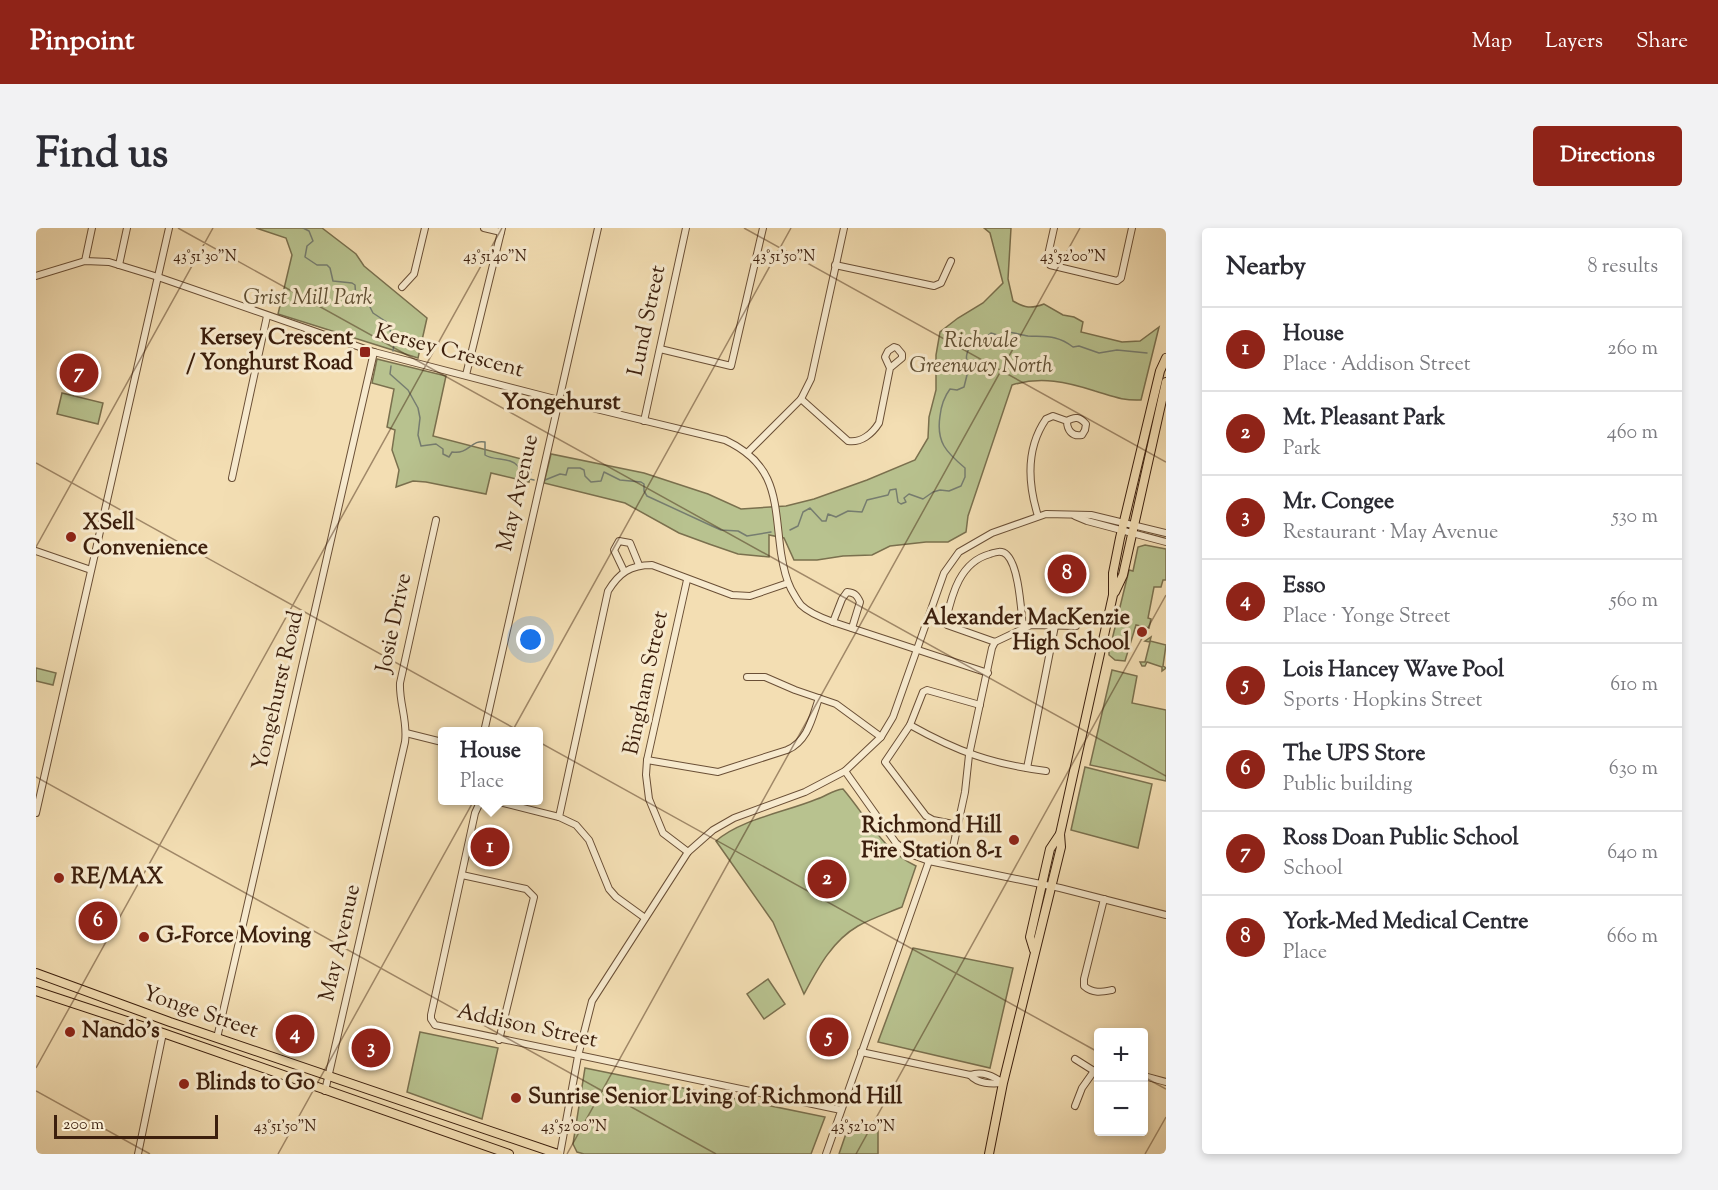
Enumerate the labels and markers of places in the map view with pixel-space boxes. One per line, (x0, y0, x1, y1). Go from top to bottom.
place label: Kersey Crescent / Yonghurst Road (186, 323, 354, 380)
marker: Kersey Crescent / Yonghurst Road (358, 345, 372, 359)
pin: 7 (60, 350, 99, 396)
place label: XSell Convenience (83, 508, 208, 565)
marker: XSell Convenience (64, 530, 78, 544)
pin: 8 (1048, 552, 1086, 596)
place label: Alexander MacKenzie High School (923, 603, 1131, 660)
marker: Alexander MacKenzie High School (1135, 625, 1149, 639)
place label: Richmond Hill Fire Station 8-1 (861, 811, 1003, 868)
pin: 1 (470, 824, 510, 870)
marker: Richmond Hill Fire Station 8-1 (1007, 833, 1021, 847)
pin: 2 (808, 856, 846, 902)
place label: RE/MAX (71, 862, 164, 894)
marker: RE/MAX (52, 871, 66, 885)
pin: 6 (78, 898, 118, 944)
place label: G-Force Moving (156, 921, 311, 953)
marker: G-Force Moving (137, 930, 151, 944)
pin: 4 (276, 1012, 314, 1056)
pin: 5 (810, 1014, 848, 1060)
place label: Nando's (82, 1016, 160, 1048)
marker: Nando's (63, 1025, 77, 1039)
pin: 3 (352, 1026, 390, 1070)
place label: Blinds to Go (196, 1068, 315, 1100)
marker: Blinds to Go (177, 1077, 191, 1091)
place label: Sunrise Senior Living of Richmond Hill (528, 1082, 903, 1114)
marker: Sunrise Senior Living of Richmond Hill (509, 1091, 523, 1105)

